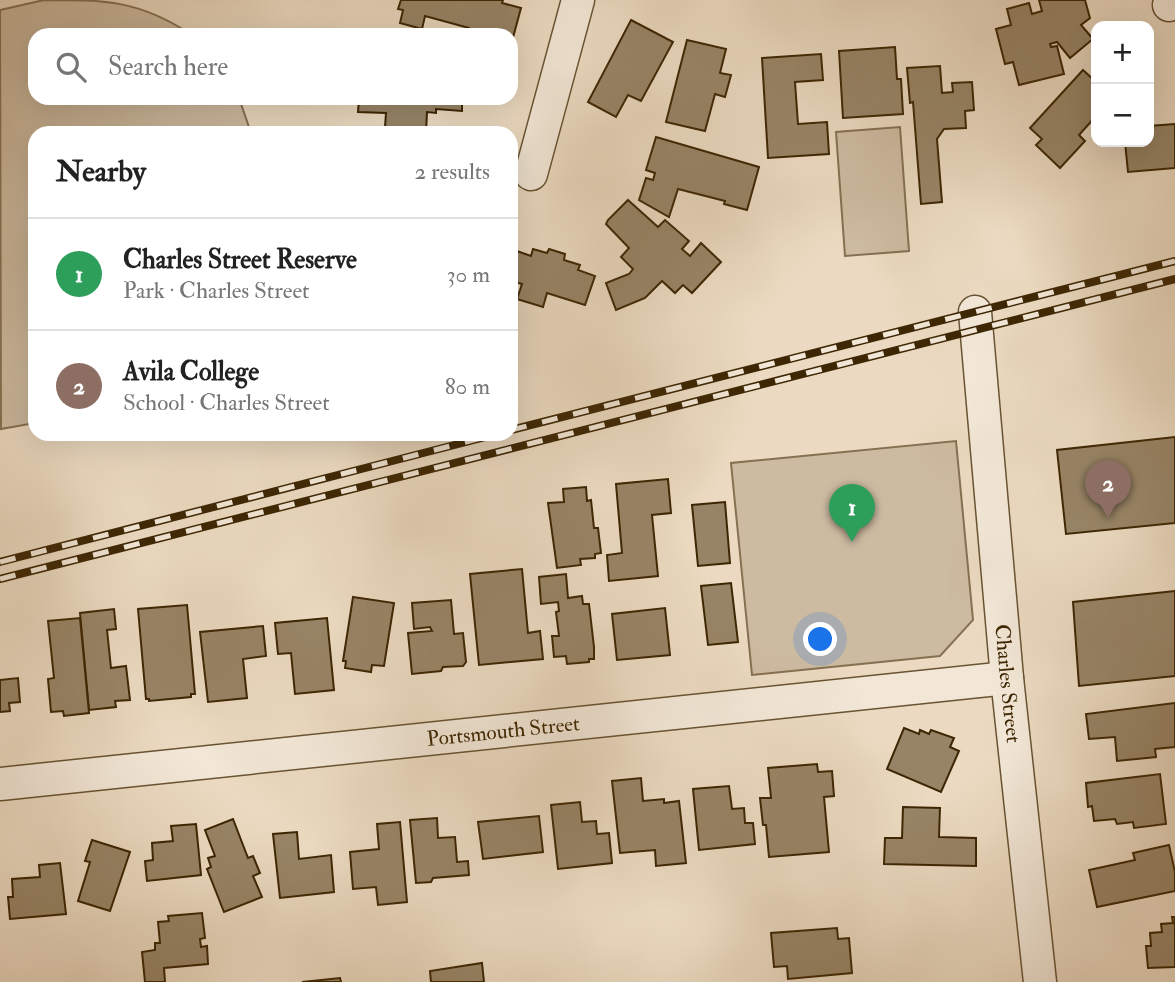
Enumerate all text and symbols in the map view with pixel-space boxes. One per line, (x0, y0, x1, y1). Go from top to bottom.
map controls (1091, 21, 1154, 147)
button: + (1091, 21, 1154, 84)
search box (28, 28, 518, 105)
icon: search (52, 48, 90, 86)
text: Search here (108, 51, 228, 83)
button: − (1091, 84, 1154, 147)
text: Nearby (56, 153, 146, 190)
text: 2 results (415, 157, 490, 186)
text: Charles Street Reserve (123, 244, 357, 276)
text: 1 (75, 260, 83, 289)
text: 30 m (447, 260, 490, 289)
text: Park · Charles Street (123, 276, 309, 305)
text: Avila College (123, 356, 259, 388)
text: 2 (73, 372, 85, 401)
text: 80 m (445, 372, 490, 401)
text: School · Charles Street (123, 388, 330, 417)
pin: 2 (1085, 460, 1131, 518)
pin: 1 (829, 484, 875, 542)
your location (803, 622, 837, 656)
street label: Charles Street (988, 623, 1027, 744)
street label: Portsmouth Street (425, 710, 581, 753)

